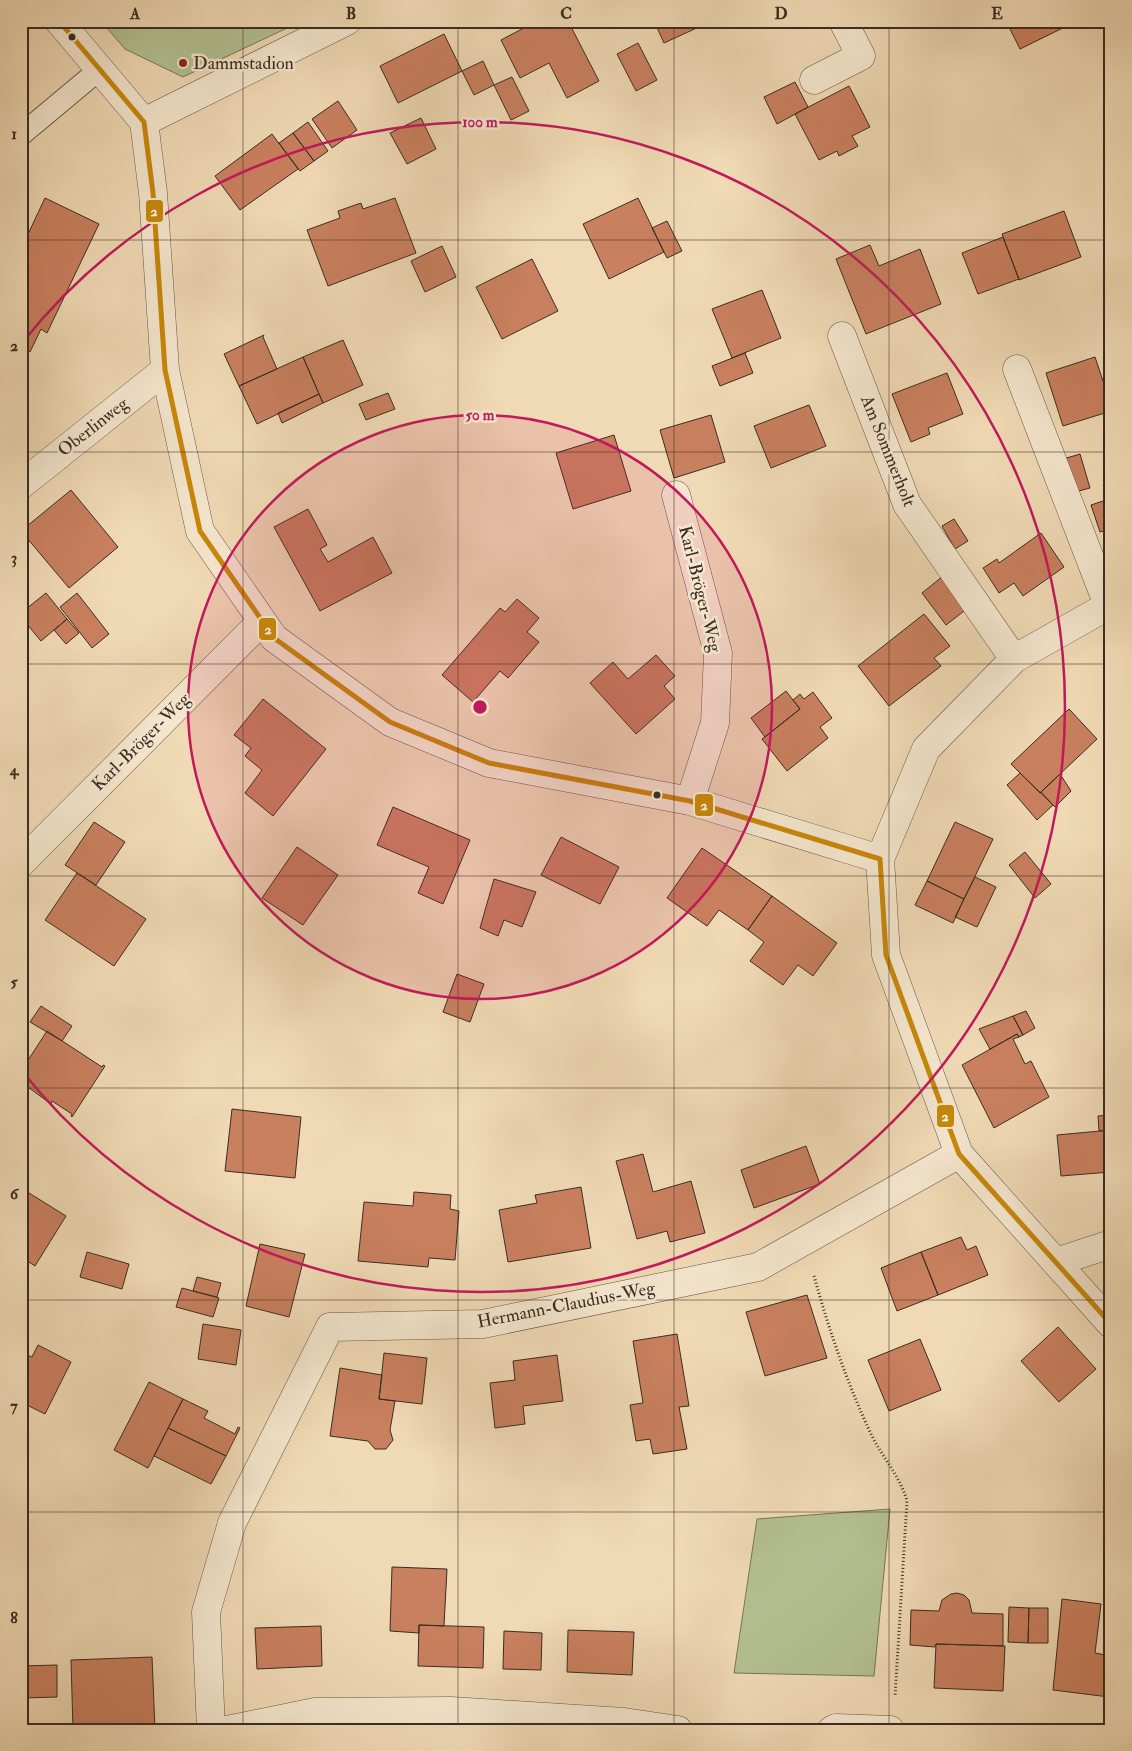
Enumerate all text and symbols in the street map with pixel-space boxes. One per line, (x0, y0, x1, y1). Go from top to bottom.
text: A (129, 4, 141, 24)
text: B (346, 4, 356, 24)
text: C (560, 4, 572, 24)
text: D (774, 4, 788, 24)
text: E (991, 4, 1003, 24)
unlabelled marker (67, 32, 77, 42)
place label: Dammstadion (193, 52, 294, 75)
marker: Dammstadion (177, 57, 189, 69)
text: 100 m (462, 113, 498, 132)
text: 1 (11, 124, 17, 144)
line badge: 2 (145, 199, 164, 223)
text: 2 (150, 203, 158, 220)
text: 2 (10, 336, 18, 356)
street label: Am Sommerholt (855, 391, 921, 510)
street label: Oberlinweg (53, 392, 134, 462)
text: 50 m (466, 406, 495, 425)
street label: Karl-Bröger-Weg (673, 523, 727, 656)
text: 3 (11, 548, 17, 568)
line badge: 2 (258, 617, 277, 641)
text: 2 (264, 621, 272, 638)
street label: Karl-Bröger-Weg (87, 687, 196, 796)
centre of rings (471, 698, 489, 716)
text: 4 (9, 760, 20, 780)
unlabelled marker (652, 790, 662, 800)
line badge: 2 (694, 793, 714, 817)
text: 2 (700, 797, 708, 814)
text: 5 (10, 972, 18, 992)
line badge: 2 (936, 1104, 955, 1128)
text: 2 (941, 1108, 949, 1125)
text: 6 (10, 1184, 20, 1204)
street label: Hermann-Claudius-Weg (475, 1276, 658, 1334)
text: 7 (10, 1396, 18, 1416)
text: 8 (10, 1608, 18, 1628)

